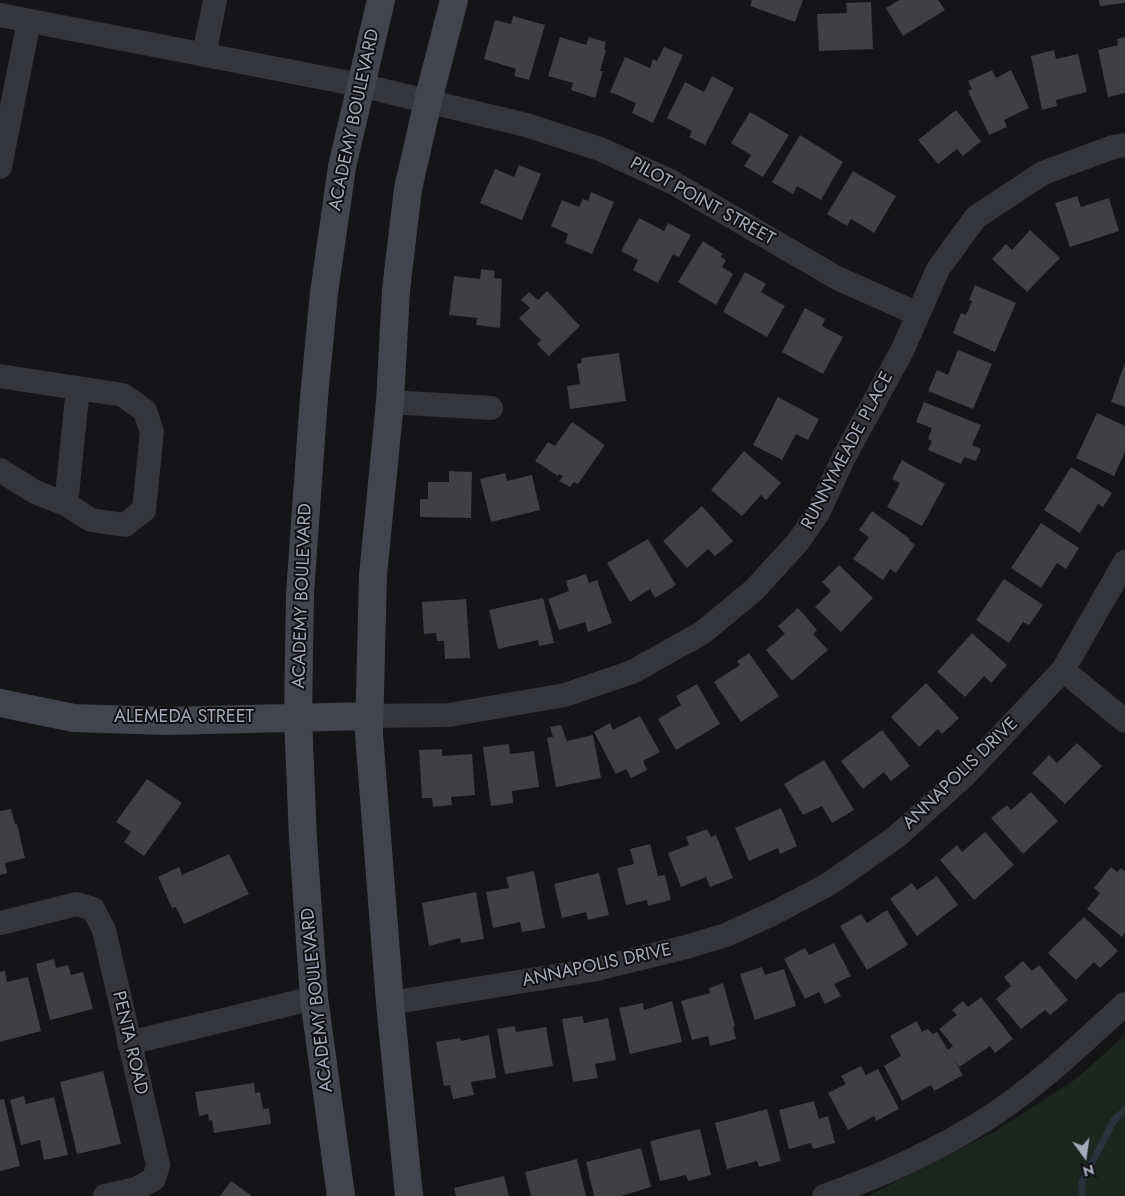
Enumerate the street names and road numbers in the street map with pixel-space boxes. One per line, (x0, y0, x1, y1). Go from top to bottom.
street label: ACADEMY BOULEVARD (325, 27, 385, 213)
street label: PILOT POINT STREET (626, 153, 778, 251)
street label: RUNNYMEADE PLACE (797, 369, 899, 533)
street label: ACADEMY BOULEVARD (289, 503, 317, 689)
street label: ALEMEDA STREET (114, 707, 254, 729)
street label: ANNAPOLIS DRIVE (899, 713, 1023, 835)
street label: ACADEMY BOULEVARD (298, 907, 338, 1093)
street label: ANNAPOLIS DRIVE (520, 940, 674, 992)
street label: PENTA ROAD (107, 989, 151, 1097)

